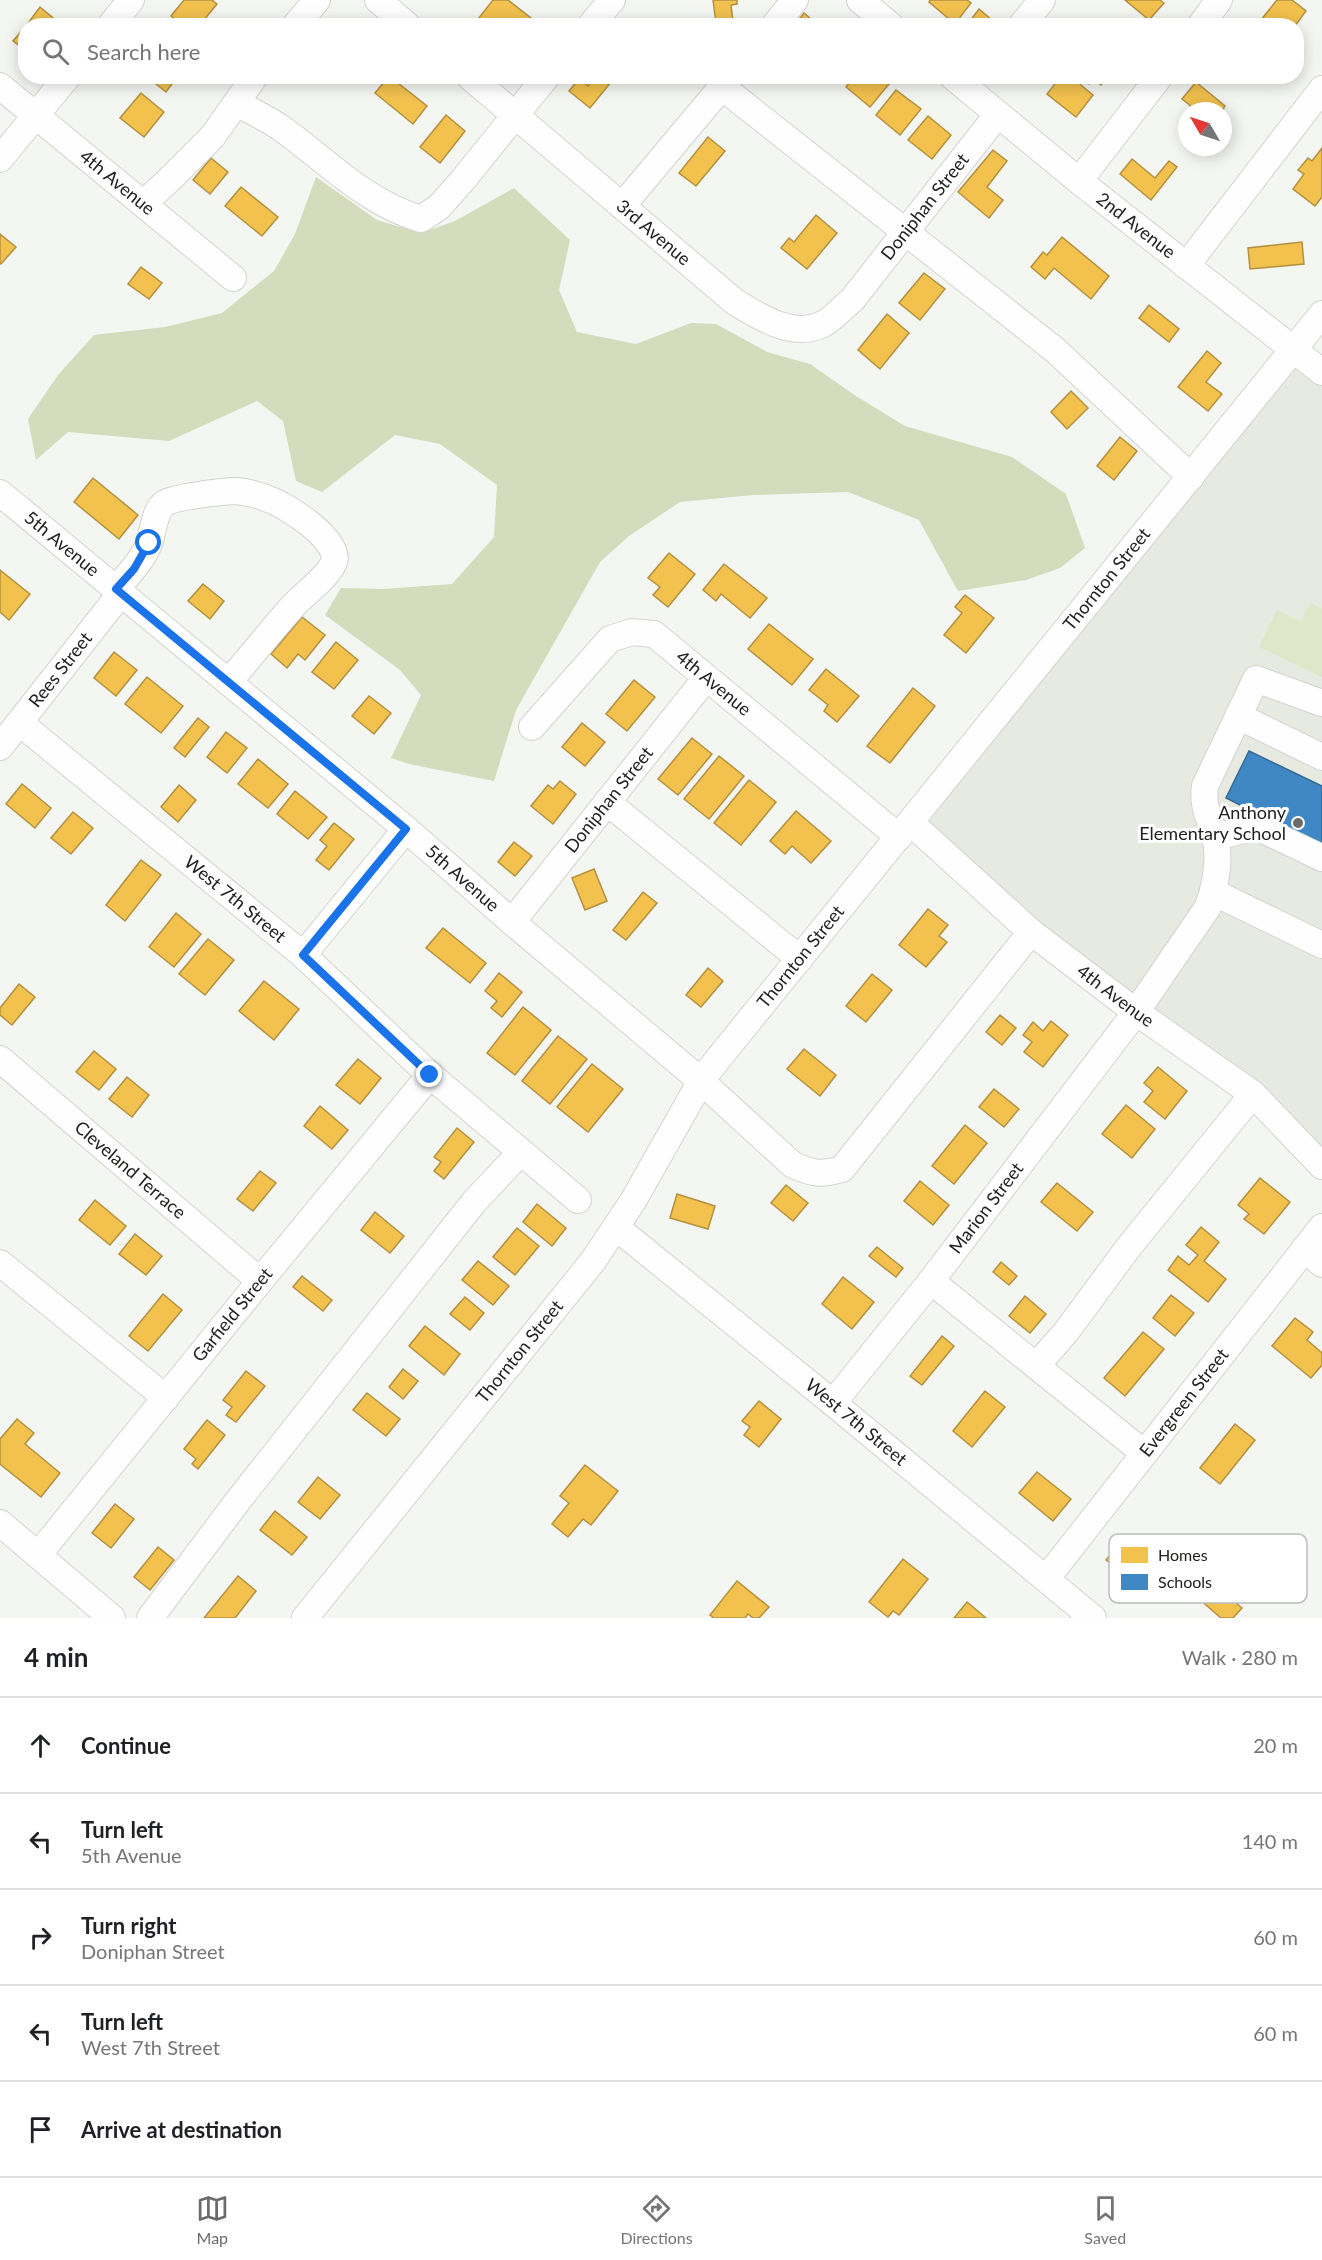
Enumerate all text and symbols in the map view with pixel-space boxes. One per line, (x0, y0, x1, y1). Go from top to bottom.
search box (18, 18, 1304, 84)
icon: search (39, 35, 72, 68)
text: Search here (87, 38, 200, 65)
north arrow (1178, 102, 1232, 156)
street label: 4th Avenue (76, 145, 160, 219)
street label: Doniphan Street (876, 148, 973, 264)
street label: 2nd Avenue (1093, 187, 1180, 263)
street label: 3rd Avenue (613, 194, 696, 270)
street label: 5th Avenue (20, 506, 104, 581)
street label: Thornton Street (1058, 522, 1155, 635)
route start (135, 529, 161, 555)
street label: Rees Street (23, 627, 96, 711)
street label: 4th Avenue (672, 645, 756, 720)
street label: Doniphan Street (559, 741, 658, 857)
place label: Anthony Elementary School (1139, 801, 1287, 844)
marker: Anthony Elementary School (1291, 816, 1305, 830)
street label: 5th Avenue (422, 840, 504, 916)
street label: West 7th Street (180, 850, 291, 947)
street label: Thornton Street (752, 900, 849, 1012)
street label: 4th Avenue (1073, 959, 1159, 1031)
route end (416, 1061, 442, 1087)
street label: Cleveland Terrace (71, 1116, 191, 1223)
street label: Marion Street (944, 1157, 1028, 1257)
street label: Garfield Street (187, 1262, 277, 1366)
street label: Thornton Street (471, 1295, 567, 1407)
street label: Evergreen Street (1134, 1343, 1233, 1461)
street label: West 7th Street (801, 1373, 912, 1470)
legend (1109, 1534, 1307, 1603)
text: Homes (1158, 1545, 1208, 1564)
text: Schools (1158, 1572, 1212, 1591)
text: 4 min (24, 1641, 88, 1673)
text: Walk · 280 m (1182, 1645, 1298, 1669)
icon: ahead (24, 1729, 57, 1762)
text: Continue (81, 1732, 171, 1759)
text: 20 m (1253, 1733, 1298, 1757)
text: Turn left (81, 1816, 163, 1843)
icon: left (24, 1825, 57, 1858)
text: 140 m (1242, 1829, 1298, 1853)
text: 5th Avenue (81, 1843, 182, 1867)
text: Turn right (81, 1912, 176, 1939)
icon: right (24, 1921, 57, 1954)
text: 60 m (1253, 1925, 1298, 1949)
text: Doniphan Street (81, 1939, 225, 1963)
text: Turn left (81, 2008, 163, 2035)
icon: left (24, 2017, 57, 2050)
text: 60 m (1253, 2021, 1298, 2045)
text: West 7th Street (81, 2035, 220, 2059)
icon: arrive (24, 2113, 57, 2146)
text: Arrive at destination (81, 2116, 282, 2143)
tab: Map (196, 2192, 229, 2247)
tab: Directions (620, 2192, 693, 2247)
tab: Saved (1084, 2192, 1126, 2247)

